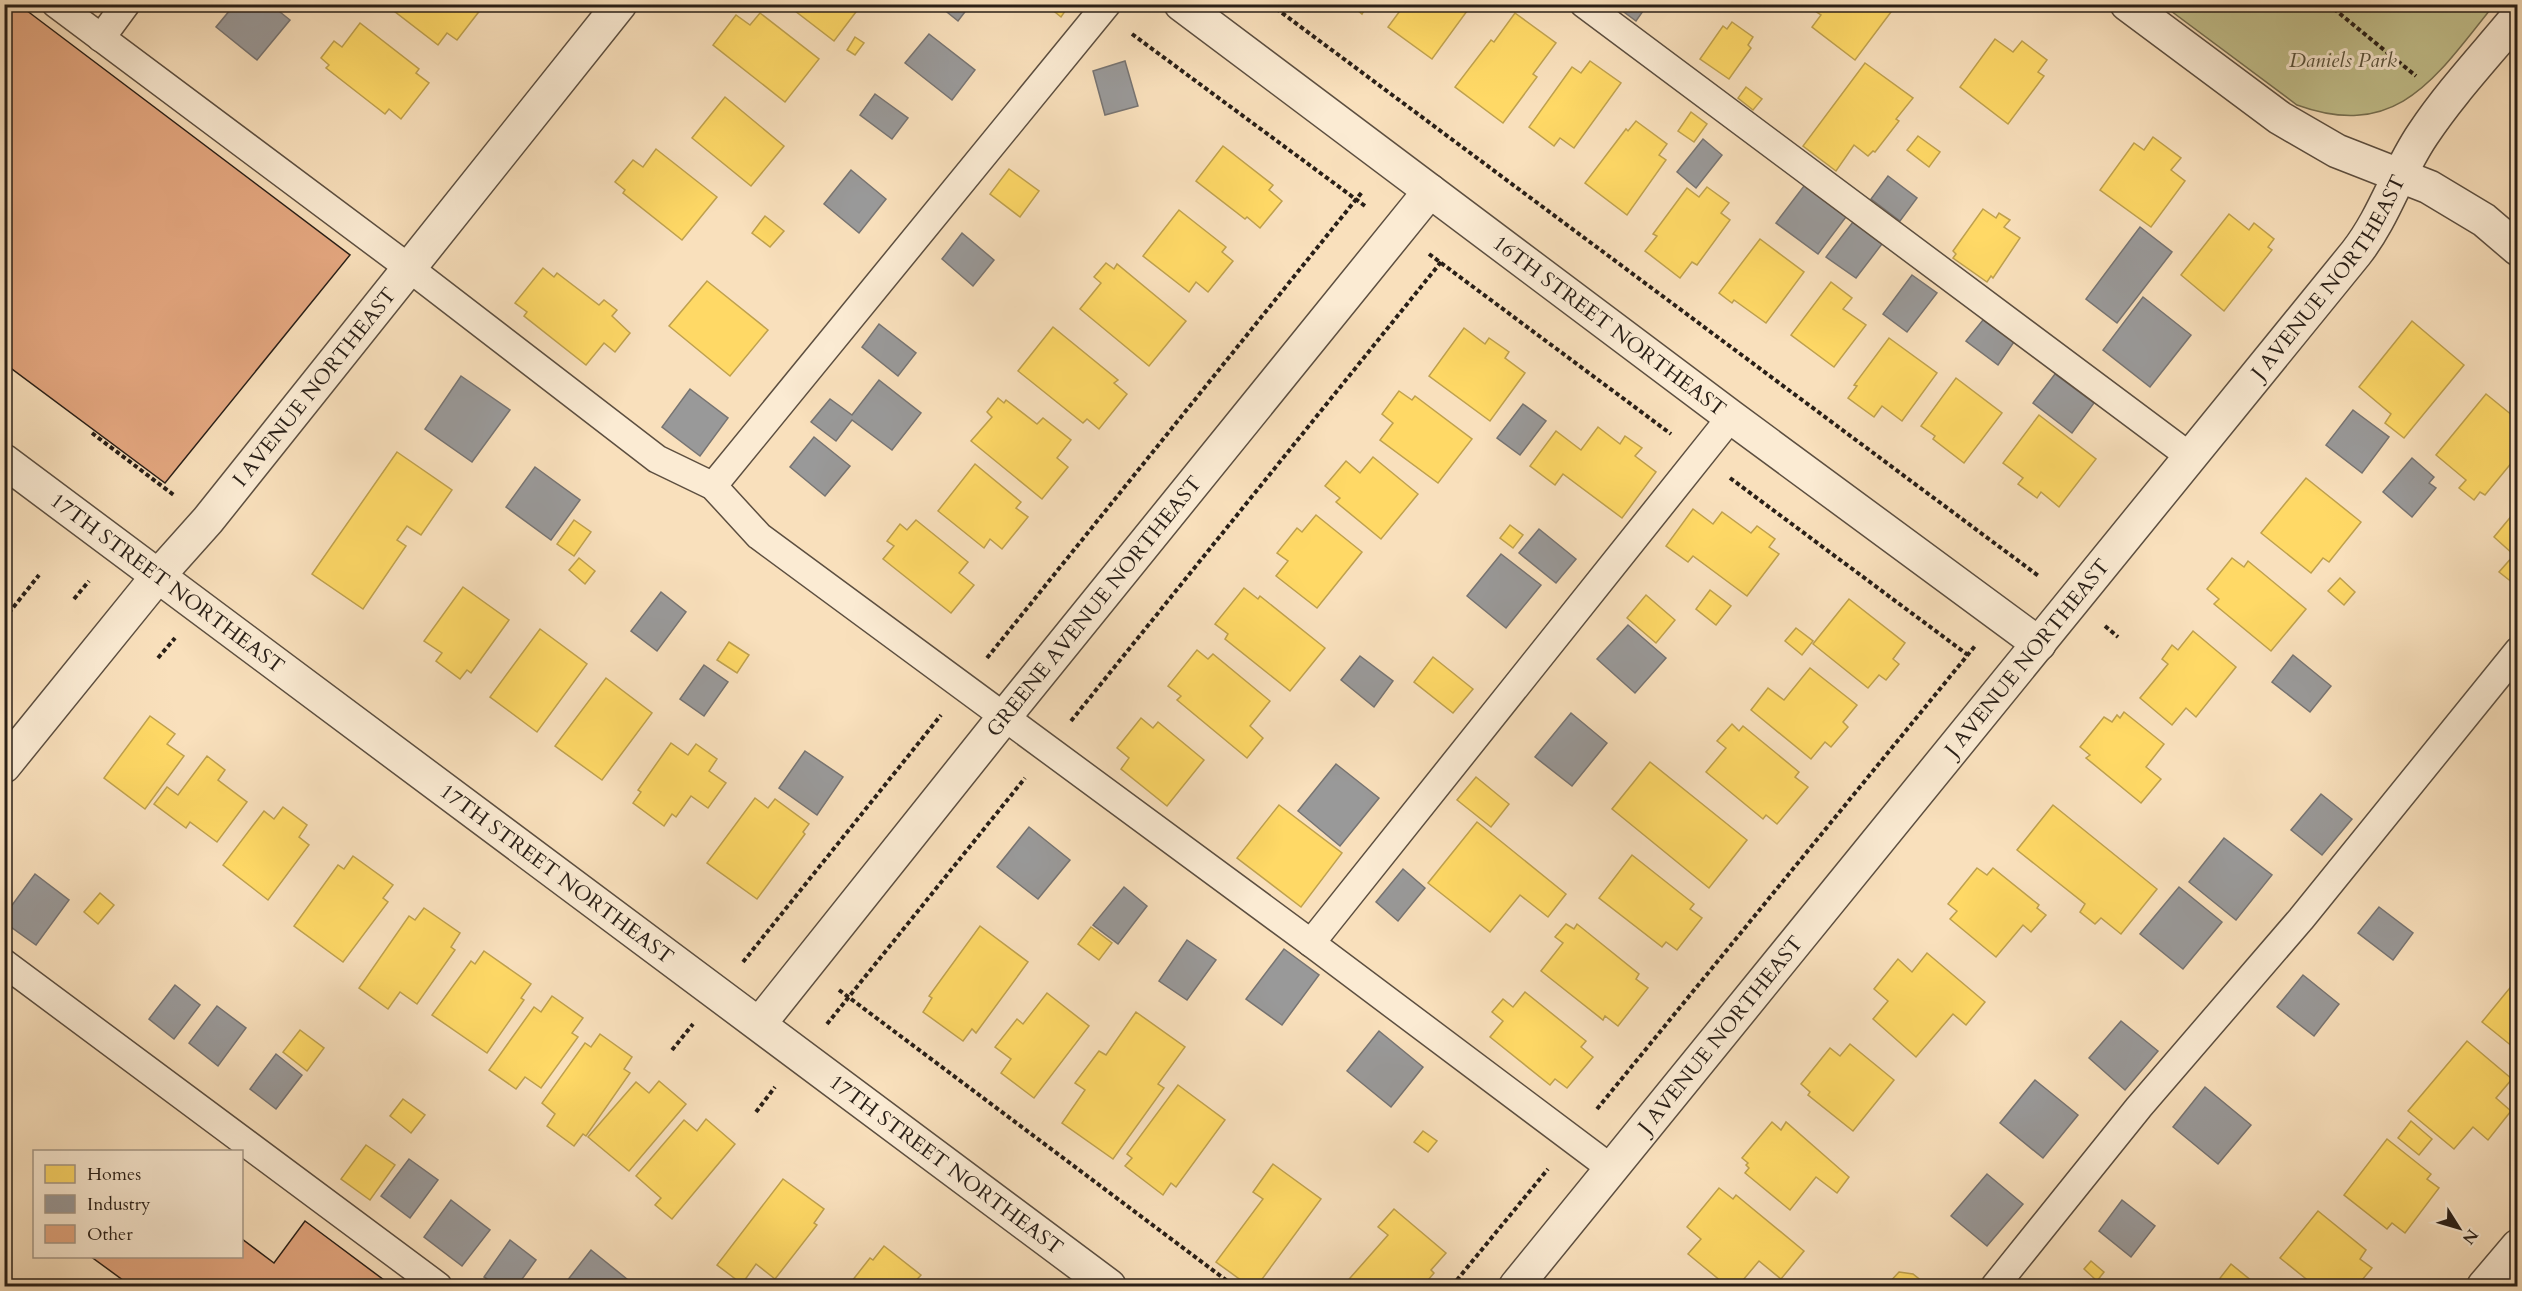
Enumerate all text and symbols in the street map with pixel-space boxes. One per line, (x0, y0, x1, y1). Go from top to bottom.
park label: Daniels Park (2289, 46, 2398, 75)
street label: J AVENUE NORTHEAST (2243, 170, 2412, 388)
street label: 16TH STREET NORTHEAST (1487, 229, 1732, 423)
street label: I AVENUE NORTHEAST (226, 281, 403, 493)
street label: GREENE AVENUE NORTHEAST (979, 470, 1208, 743)
street label: 17TH STREET NORTHEAST (45, 486, 290, 680)
street label: J AVENUE NORTHEAST (1936, 552, 2116, 765)
street label: 17TH STREET NORTHEAST (434, 777, 680, 971)
street label: J AVENUE NORTHEAST (1629, 930, 1810, 1142)
street label: 17TH STREET NORTHEAST (823, 1068, 1069, 1261)
legend (33, 1150, 243, 1258)
text: Homes (87, 1162, 141, 1187)
text: Industry (87, 1192, 151, 1217)
north arrow (2429, 1198, 2489, 1258)
text: Other (87, 1222, 133, 1247)
text: N (2457, 1224, 2483, 1249)

